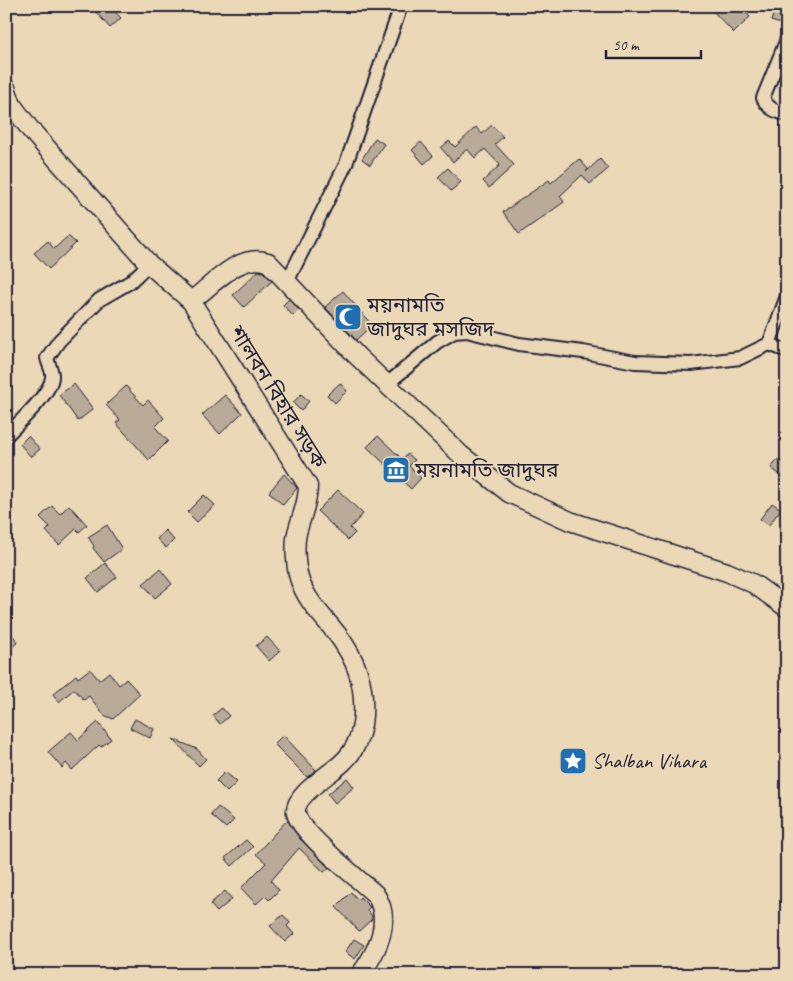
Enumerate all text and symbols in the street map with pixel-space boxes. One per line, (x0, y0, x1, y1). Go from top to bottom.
scale bar (606, 28, 700, 60)
text: 50 m (613, 36, 640, 55)
place label: ময়নামতি জাদুঘর মসজিদ (366, 292, 495, 342)
mosque icon: ময়নামতি জাদুঘর মসজিদ (333, 302, 363, 332)
street label: শালবন বিহার সড়ক (223, 320, 333, 474)
museum icon: ময়নামতি জাদুঘর (381, 455, 411, 485)
place label: ময়নামতি জাদুঘর (414, 457, 559, 483)
place icon: Shalban Vihara (558, 746, 588, 776)
place label: Shalban Vihara (592, 748, 708, 774)

